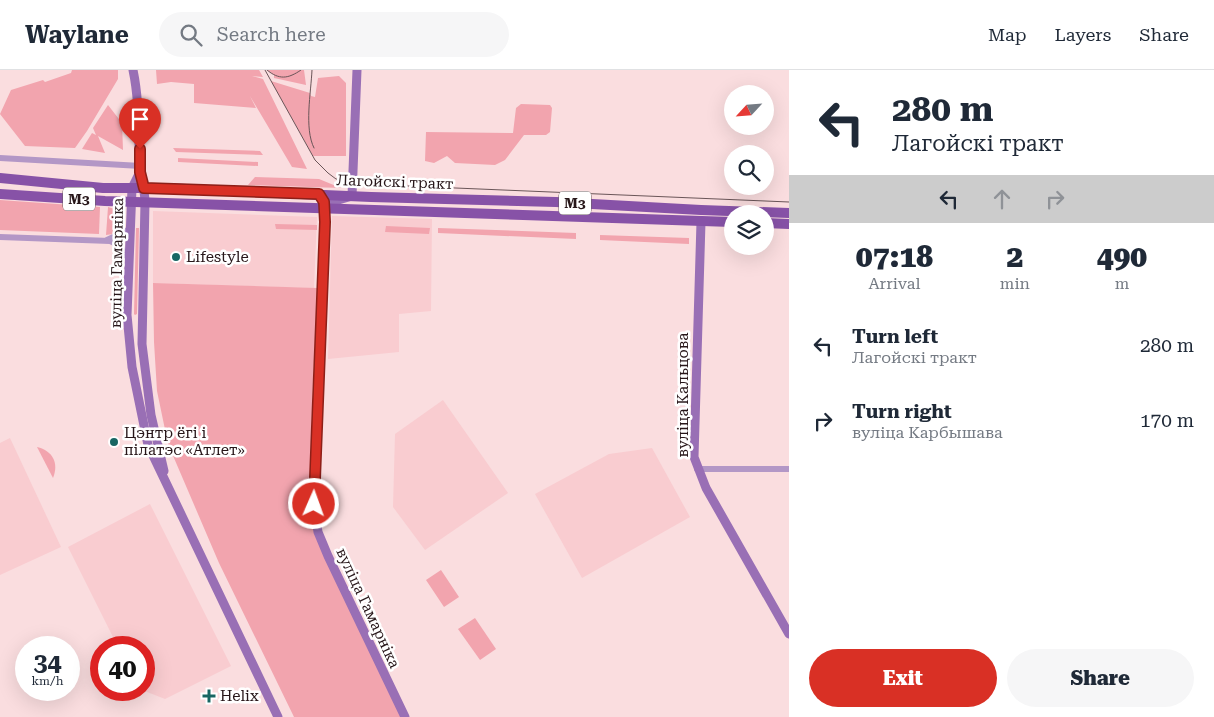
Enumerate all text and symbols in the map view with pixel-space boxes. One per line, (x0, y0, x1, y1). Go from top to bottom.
search box (159, 12, 509, 57)
text: Waylane (25, 21, 129, 49)
icon: search (177, 21, 205, 49)
text: Search here (217, 23, 326, 46)
text: Map (988, 24, 1027, 45)
text: Layers (1055, 24, 1111, 45)
text: Share (1139, 24, 1189, 45)
north arrow (724, 85, 774, 135)
map controls (724, 85, 774, 255)
text: 280 m (892, 89, 993, 130)
icon: left (809, 90, 874, 155)
pin (119, 98, 161, 149)
icon: arrive (126, 105, 154, 133)
text: Лагойскі тракт (892, 131, 1064, 156)
button: search (724, 145, 774, 195)
street label: Лагойскі тракт (336, 171, 454, 193)
icon: left (935, 185, 963, 213)
icon: ahead (988, 185, 1016, 213)
icon: right (1041, 185, 1069, 213)
road number: М3 (63, 188, 95, 210)
road number: М3 (559, 192, 591, 214)
street label: вуліца Гамарніка (107, 198, 127, 328)
button: layers (724, 205, 774, 255)
text: 07:18 (856, 239, 933, 274)
text: 2 (1006, 239, 1023, 274)
text: 490 (1097, 239, 1147, 274)
place label: Lifestyle (186, 248, 249, 266)
marker: Lifestyle (170, 251, 182, 263)
text: Arrival (868, 274, 920, 293)
text: min (1000, 274, 1030, 293)
text: m (1115, 274, 1129, 293)
text: Turn left (852, 325, 938, 348)
icon: left (809, 332, 837, 360)
street label: вуліца Кальцова (674, 333, 692, 457)
text: 280 m (1140, 334, 1194, 357)
text: Лагойскі тракт (852, 348, 977, 367)
text: Turn right (852, 400, 952, 423)
icon: right (809, 407, 837, 435)
text: 170 m (1140, 409, 1194, 432)
text: вуліца Карбышава (852, 423, 1003, 442)
place label: Цэнтр ёгі і пілатэс «Атлет» (124, 424, 245, 459)
marker: Цэнтр ёгі і пілатэс «Атлет» (108, 436, 120, 448)
position arrow (287, 477, 339, 529)
street label: вуліца Гамарніка (332, 545, 404, 671)
speed limit sign: 40 (90, 636, 155, 701)
text: 34 (33, 648, 62, 677)
button: Exit (809, 649, 997, 707)
button: Share (1007, 649, 1194, 707)
text: km/h (31, 674, 64, 688)
place label: Helix (220, 687, 259, 705)
marker: Helix (202, 689, 216, 703)

